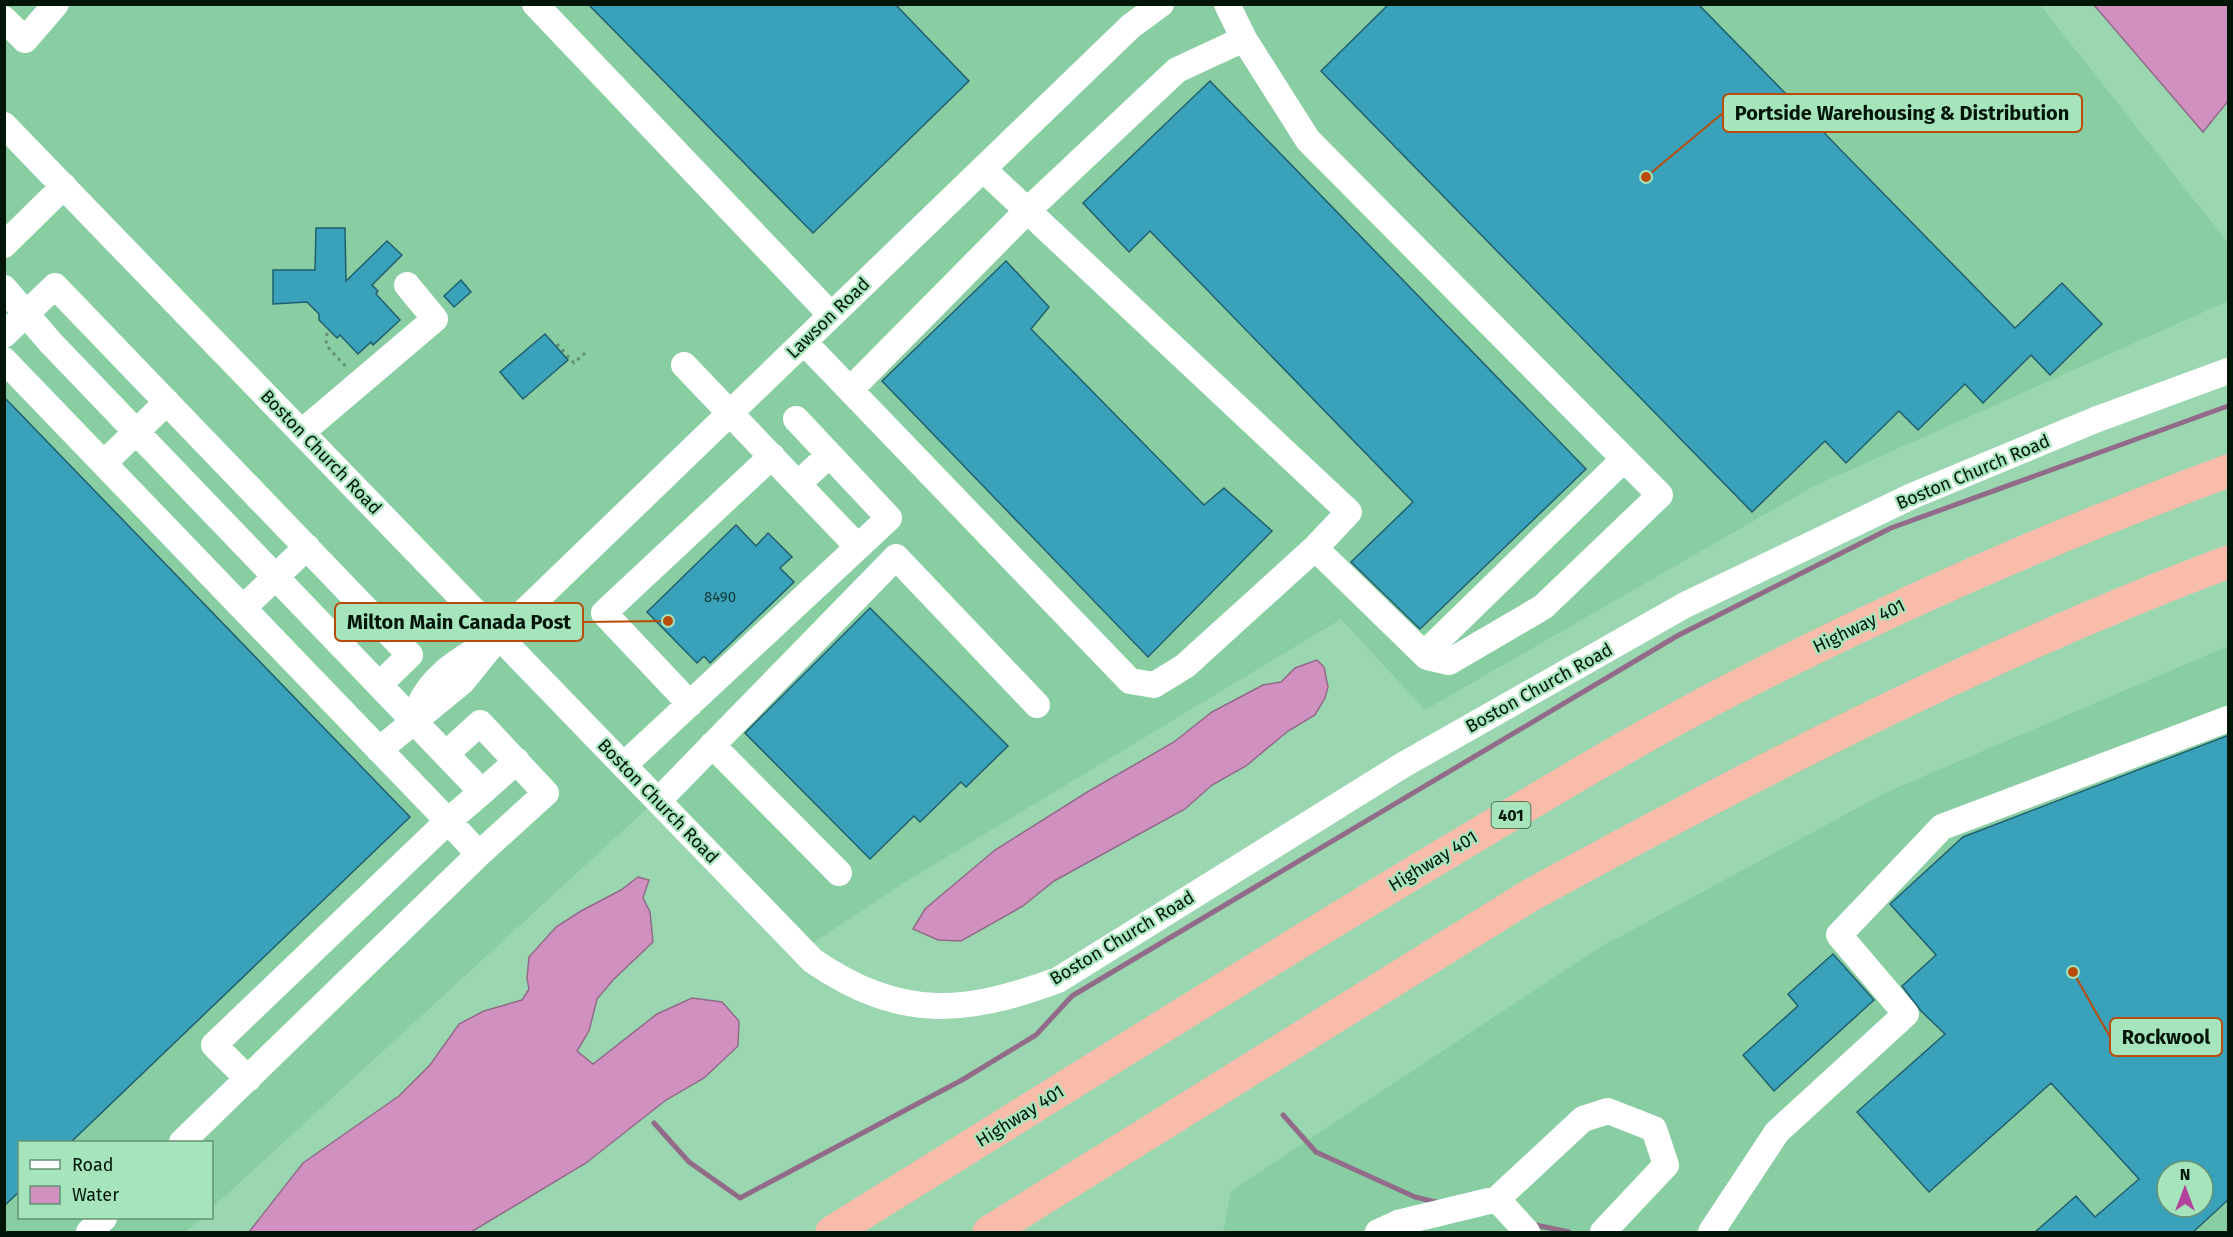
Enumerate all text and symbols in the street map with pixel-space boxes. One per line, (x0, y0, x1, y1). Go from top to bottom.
callout: Portside Warehousing & Distribution (1723, 94, 2082, 132)
text: Portside Warehousing & Distribution (1735, 101, 2069, 125)
street label: Lawson Road (782, 273, 874, 363)
street label: Boston Church Road (256, 385, 386, 519)
street label: Boston Church Road (1893, 430, 2053, 514)
house number: 8490 (704, 588, 736, 606)
street label: Highway 401 (1809, 594, 1909, 658)
callout: Milton Main Canada Post (335, 603, 583, 641)
text: Milton Main Canada Post (347, 610, 571, 634)
street label: Boston Church Road (1462, 638, 1616, 738)
street label: Boston Church Road (593, 734, 723, 868)
road number: 401 (1492, 802, 1530, 828)
street label: Highway 401 (1384, 826, 1482, 896)
street label: Boston Church Road (1046, 886, 1198, 990)
callout: Rockwool (2110, 1018, 2222, 1056)
text: Rockwool (2122, 1025, 2210, 1049)
street label: Highway 401 (972, 1080, 1068, 1152)
legend (18, 1141, 213, 1219)
text: Road (72, 1154, 114, 1176)
north arrow (2155, 1159, 2215, 1219)
text: N (2180, 1165, 2190, 1184)
text: Water (72, 1184, 119, 1206)

